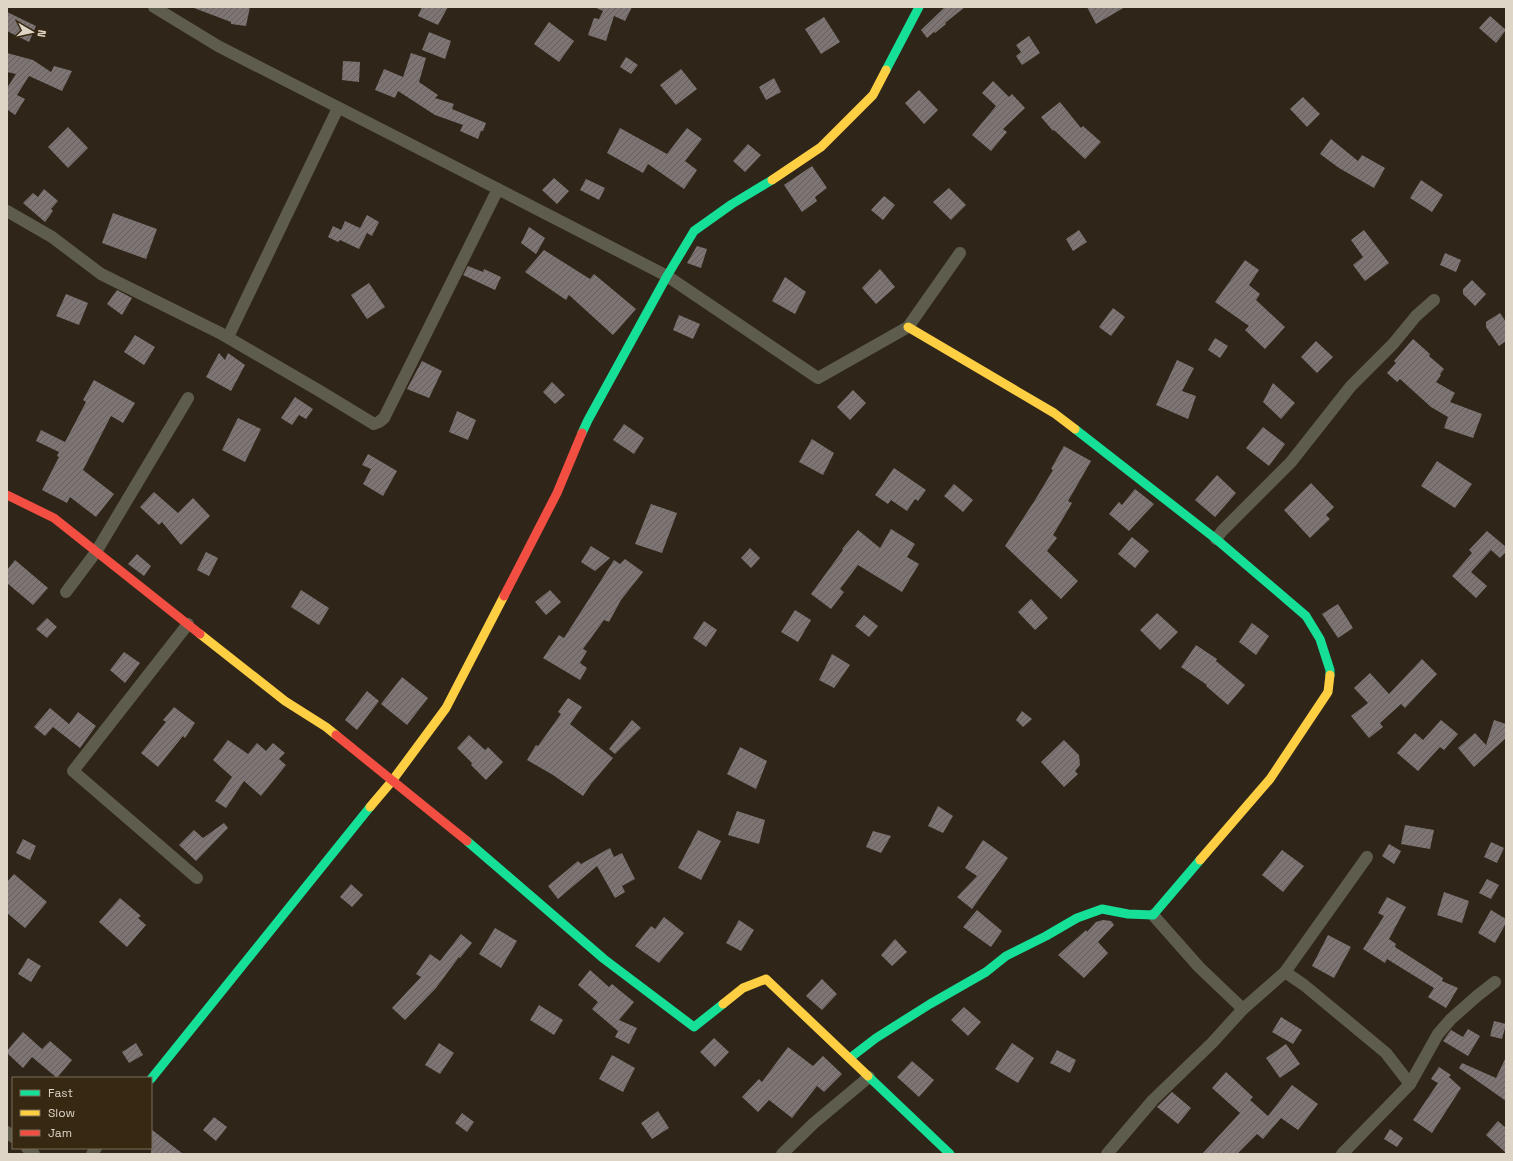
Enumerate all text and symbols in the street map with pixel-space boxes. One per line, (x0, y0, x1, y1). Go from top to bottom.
north arrow (12, 12, 52, 52)
text: N (34, 29, 49, 38)
legend (12, 1077, 152, 1149)
text: Fast (48, 1085, 73, 1101)
text: Slow (48, 1105, 75, 1121)
text: Jam (48, 1125, 72, 1141)

